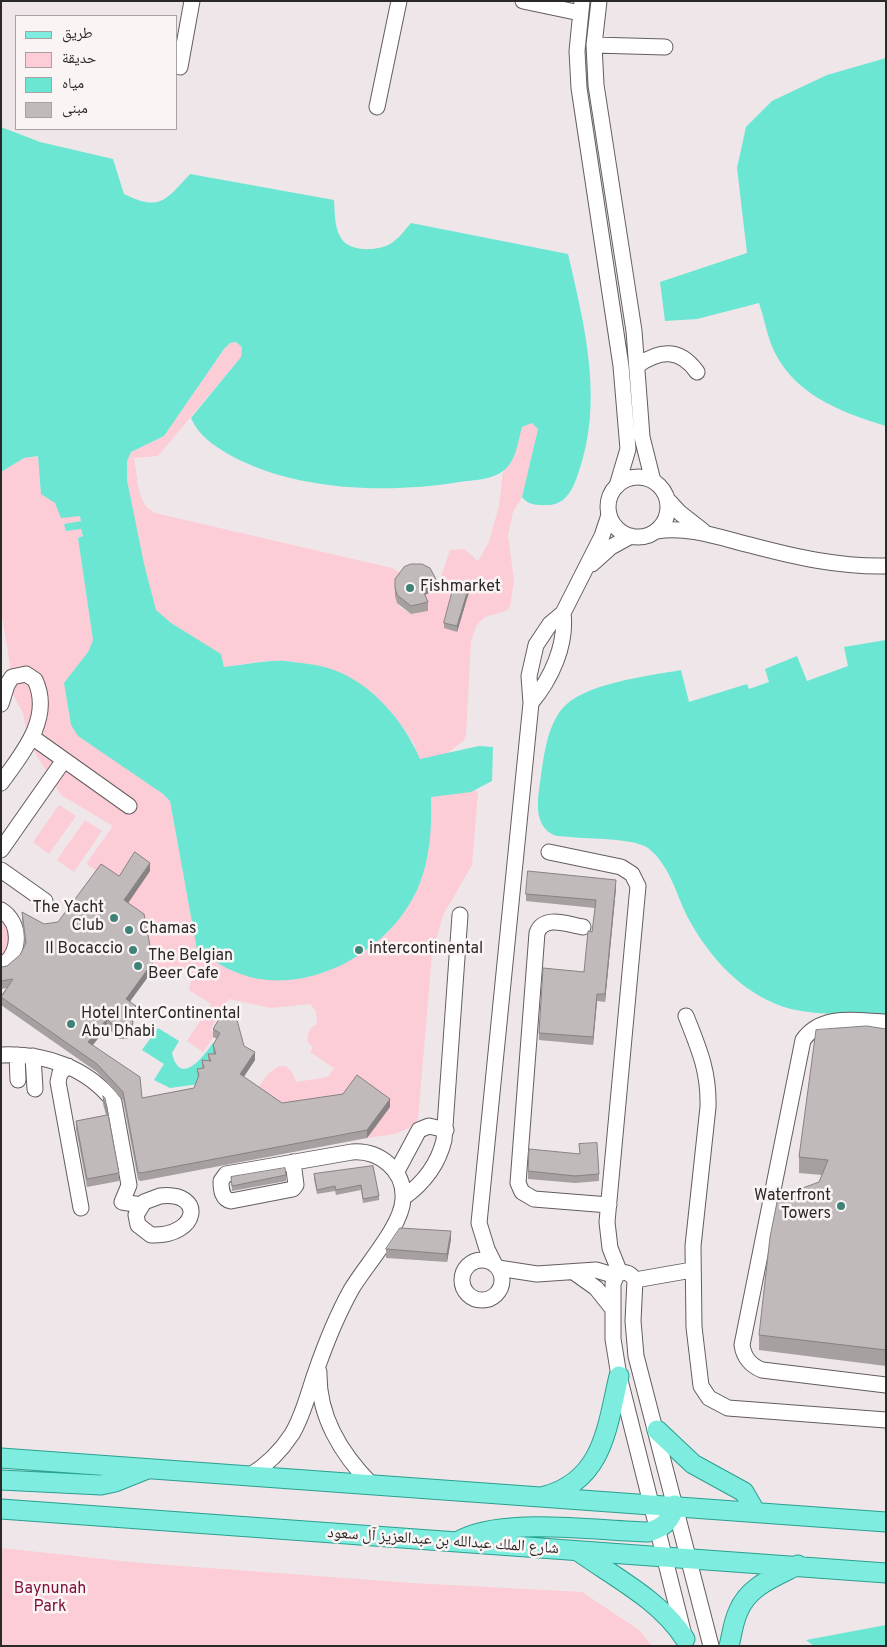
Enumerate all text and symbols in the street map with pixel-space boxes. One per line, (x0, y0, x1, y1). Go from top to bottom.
legend (15, 15, 178, 130)
text: طريق (62, 25, 93, 44)
text: حديقة (62, 50, 96, 69)
text: مياه (62, 75, 84, 94)
text: مبنى (62, 100, 88, 119)
place label: Fishmarket (420, 578, 501, 598)
marker: Fishmarket (404, 582, 416, 594)
place label: The Yacht Club (32, 899, 104, 937)
marker: The Yacht Club (108, 912, 120, 924)
place label: Chamas (139, 920, 197, 940)
marker: Chamas (123, 924, 135, 936)
place label: Il Bocaccio (45, 940, 123, 960)
place label: intercontinental (369, 940, 483, 960)
marker: Il Bocaccio (127, 944, 139, 956)
marker: intercontinental (353, 944, 365, 956)
place label: The Belgian Beer Cafe (148, 947, 233, 985)
marker: The Belgian Beer Cafe (132, 960, 144, 972)
place label: Hotel InterContinental Abu Dhabi (81, 1005, 240, 1043)
marker: Hotel InterContinental Abu Dhabi (65, 1018, 77, 1030)
place label: Waterfront Towers (754, 1187, 831, 1225)
marker: Waterfront Towers (835, 1200, 847, 1212)
street label: شارع الملك عبدالله بن عبدالعزيز آل سعود (327, 1524, 559, 1560)
park label: Baynunah Park (14, 1580, 86, 1618)

